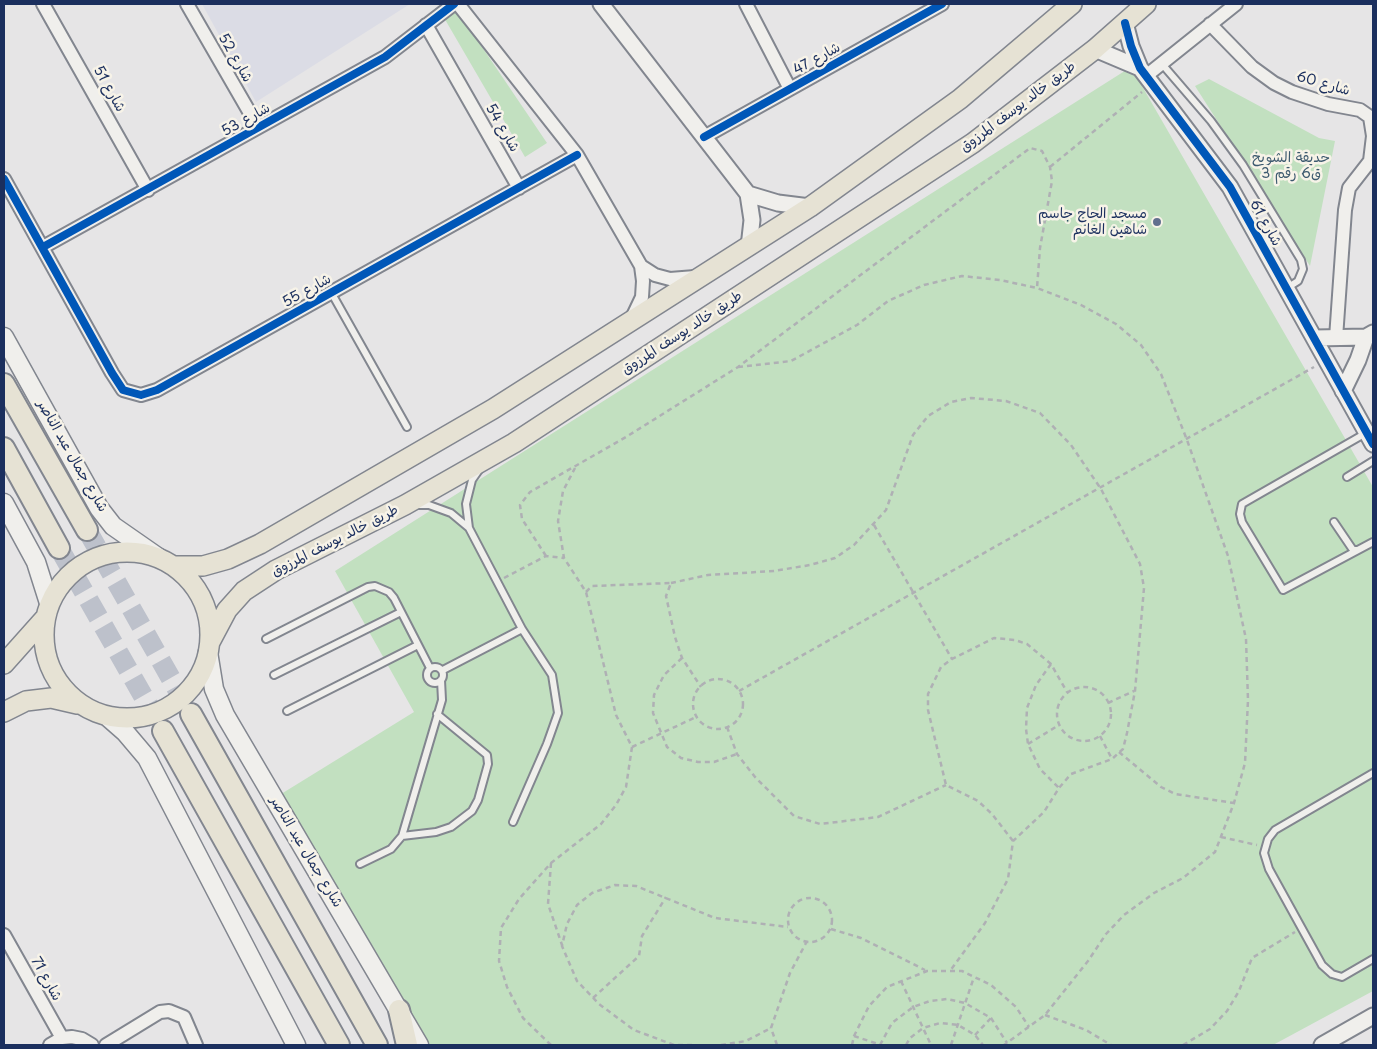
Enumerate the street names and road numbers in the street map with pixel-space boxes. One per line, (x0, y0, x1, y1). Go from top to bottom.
street label: شارع 52 (214, 31, 256, 85)
street label: شارع 47 (790, 39, 844, 79)
street label: طريق خالد يوسف المرزوق (957, 58, 1079, 156)
street label: شارع 51 (90, 63, 128, 115)
street label: شارع 60 (1294, 68, 1352, 100)
street label: شارع 53 (219, 100, 273, 140)
street label: شارع 54 (481, 101, 523, 155)
street label: شارع 61 (1245, 197, 1285, 249)
street label: شارع 55 (280, 271, 334, 311)
street label: طريق خالد يوسف المرزوق (619, 288, 745, 378)
street label: شارع جمال عبد الناصر (33, 397, 111, 515)
street label: طريق خالد يوسف المرزوق (269, 502, 401, 580)
street label: شارع جمال عبد الناصر (266, 793, 346, 911)
street label: شارع 71 (27, 954, 65, 1004)

